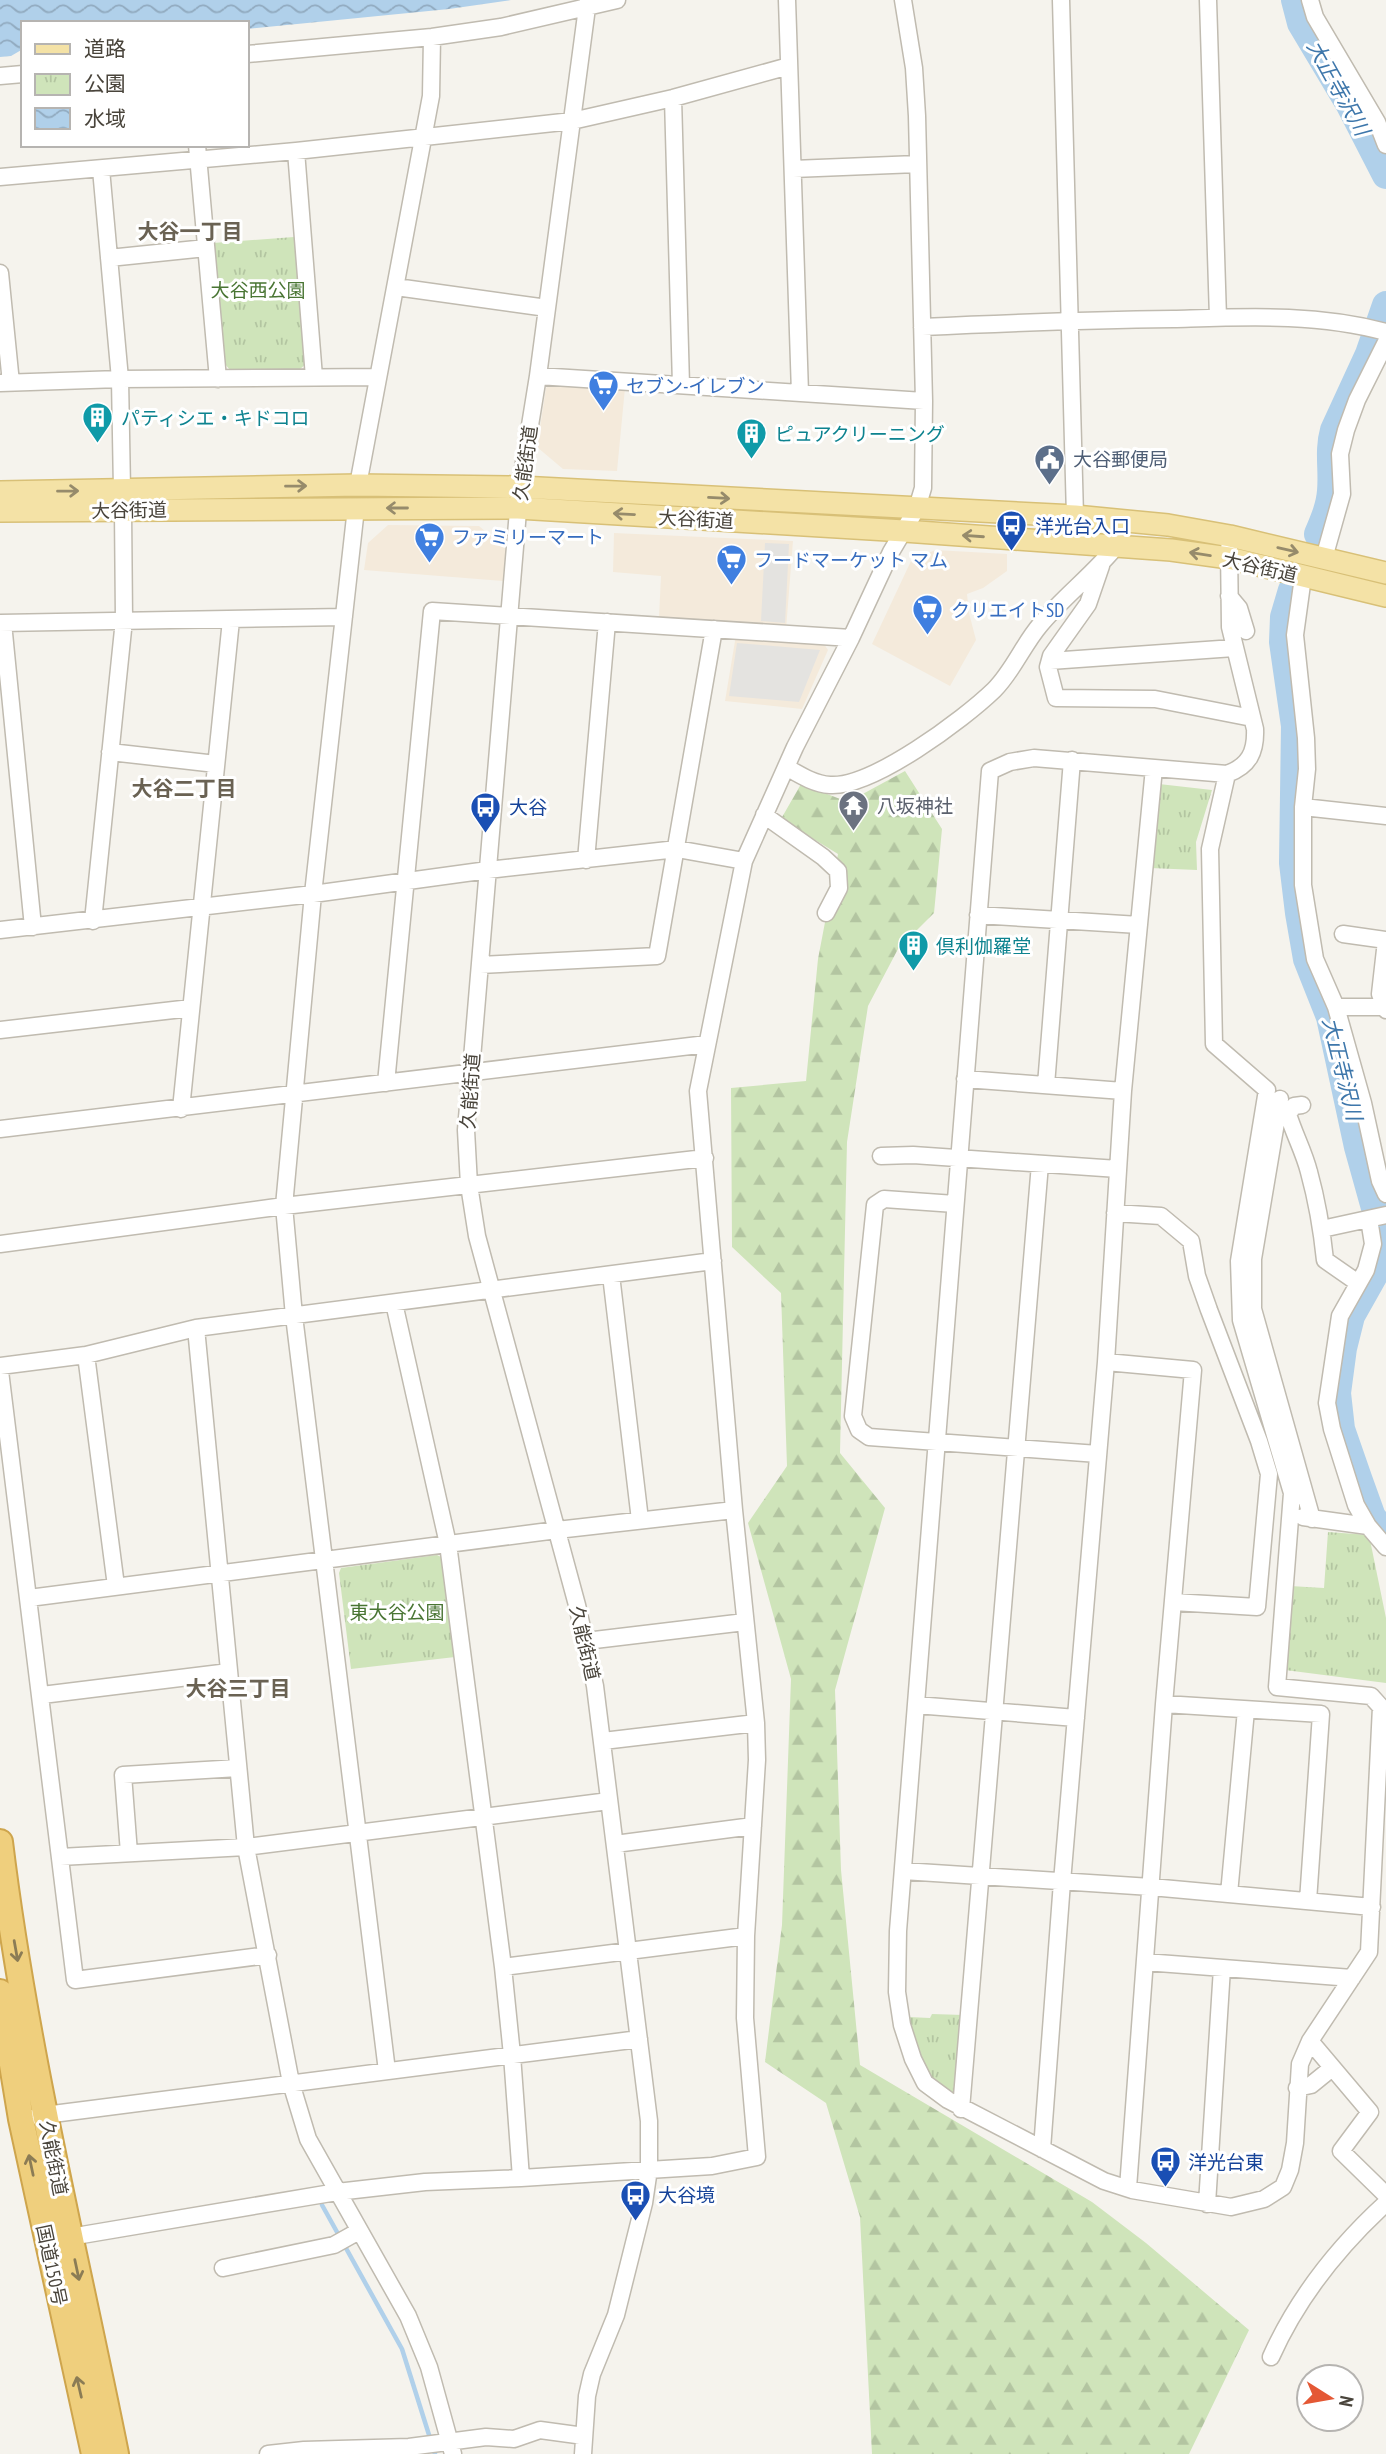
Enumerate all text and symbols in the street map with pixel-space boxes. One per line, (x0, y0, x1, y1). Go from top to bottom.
legend (21, 21, 248, 147)
text: 道路 (84, 35, 126, 62)
water label: 大正寺沢川 (1301, 35, 1377, 142)
text: 公園 (84, 70, 126, 97)
text: 水域 (84, 105, 126, 132)
district label: 大谷一丁目 (138, 218, 243, 245)
park label: 大谷西公園 (210, 278, 306, 302)
supermarket icon: セブン-イレブン (586, 369, 620, 413)
place label: セブン-イレブン (626, 374, 765, 398)
building icon: パティシエ・キドコロ (81, 401, 115, 445)
place label: パティシエ・キドコロ (121, 406, 310, 430)
building icon: ピュアクリーニング (735, 417, 769, 461)
place label: ピュアクリーニング (775, 422, 945, 446)
street label: 久能街道 (508, 424, 542, 502)
public building icon: 大谷郵便局 (1033, 442, 1067, 486)
place label: 大谷郵便局 (1073, 447, 1168, 471)
one-way arrow (284, 480, 307, 493)
one-way arrow (56, 484, 79, 498)
one-way arrow (707, 491, 730, 504)
street label: 大谷街道 (91, 497, 167, 523)
one-way arrow (385, 501, 408, 515)
street label: 大谷街道 (657, 505, 735, 533)
one-way arrow (613, 508, 636, 521)
bus stop icon: 洋光台入口 (995, 509, 1029, 553)
place label: 洋光台入口 (1035, 514, 1130, 538)
supermarket icon: ファミリーマート (412, 520, 446, 564)
place label: ファミリーマート (452, 525, 604, 549)
one-way arrow (963, 529, 985, 542)
supermarket icon: フードマーケット マム (714, 543, 748, 587)
one-way arrow (1276, 544, 1299, 557)
one-way arrow (1189, 547, 1212, 560)
street label: 大谷街道 (1220, 547, 1300, 587)
place label: フードマーケット マム (754, 548, 948, 572)
supermarket icon: クリエイトSD (911, 593, 945, 637)
place label: クリエイトSD (951, 598, 1064, 622)
district label: 大谷二丁目 (132, 775, 237, 802)
temple icon: 八坂神社 (837, 789, 871, 833)
bus stop icon: 大谷 (469, 790, 503, 834)
place label: 八坂神社 (877, 794, 953, 818)
place label: 大谷 (509, 795, 547, 819)
building icon: 倶利伽羅堂 (896, 929, 930, 973)
place label: 倶利伽羅堂 (936, 934, 1031, 958)
water label: 大正寺沢川 (1317, 1015, 1369, 1125)
street label: 久能街道 (455, 1052, 485, 1130)
park label: 東大谷公園 (349, 1600, 445, 1624)
street label: 久能街道 (565, 1603, 605, 1683)
district label: 大谷三丁目 (186, 1675, 291, 1702)
one-way arrow (9, 1939, 23, 1962)
street label: 久能街道 (35, 2118, 73, 2198)
bus stop icon: 洋光台東 (1148, 2145, 1182, 2189)
place label: 洋光台東 (1188, 2150, 1264, 2174)
one-way arrow (23, 2154, 37, 2177)
bus stop icon: 大谷境 (618, 2178, 652, 2222)
place label: 大谷境 (658, 2183, 715, 2207)
street label: 国道150号 (32, 2222, 72, 2308)
one-way arrow (71, 2259, 84, 2281)
north arrow (1295, 2363, 1365, 2433)
one-way arrow (71, 2376, 85, 2399)
text: N (1334, 2394, 1359, 2409)

